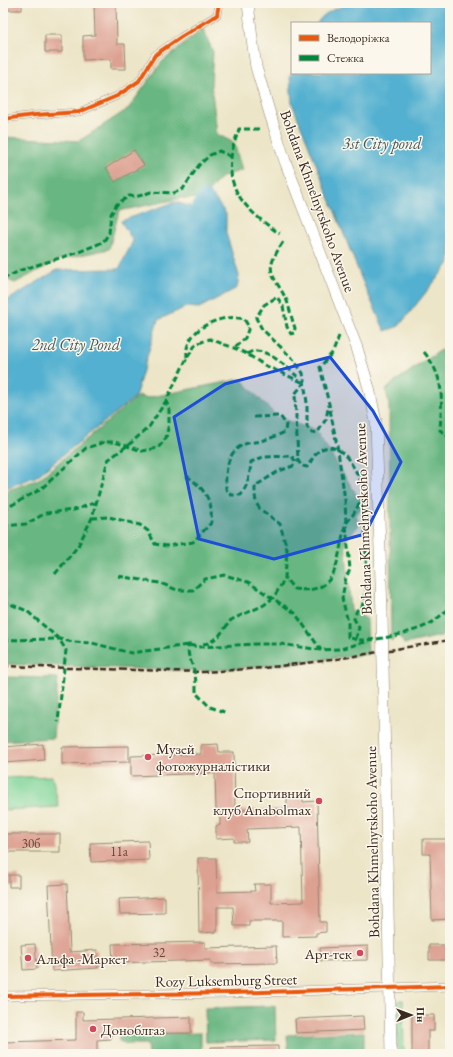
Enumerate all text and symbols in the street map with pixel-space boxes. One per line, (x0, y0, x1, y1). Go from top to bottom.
legend (291, 22, 431, 74)
text: Велодоріжка (327, 30, 390, 46)
text: Стежка (327, 50, 364, 66)
street label: Bohdana Khmelnytskoho Avenue (276, 107, 360, 295)
water label: 3st City pond (343, 133, 422, 154)
water label: 2nd City Pond (32, 334, 121, 355)
street label: Bohdana Khmelnytskoho Avenue (350, 423, 376, 615)
place label: Музей фотожурналістики (156, 739, 270, 775)
street label: Bohdana Khmelnytskoho Avenue (361, 746, 383, 938)
marker: Музей фотожурналістики (143, 752, 153, 762)
place label: Спортивний клуб Anabolmax (213, 783, 312, 819)
marker: Спортивний клуб Anabolmax (314, 796, 324, 806)
house number: 30б (22, 835, 40, 852)
house number: 11а (110, 843, 129, 860)
house number: 32 (153, 944, 166, 961)
place label: Арт-тек (303, 944, 352, 963)
marker: Арт-тек (355, 948, 365, 958)
place label: Альфа -Маркет (35, 949, 127, 968)
marker: Альфа -Маркет (23, 953, 33, 963)
street label: Rozy Luksemburg Street (155, 969, 298, 991)
north arrow (391, 995, 431, 1035)
text: Пн (414, 1007, 428, 1023)
place label: Доноблгаз (101, 1020, 165, 1039)
marker: Доноблгаз (88, 1024, 98, 1034)

